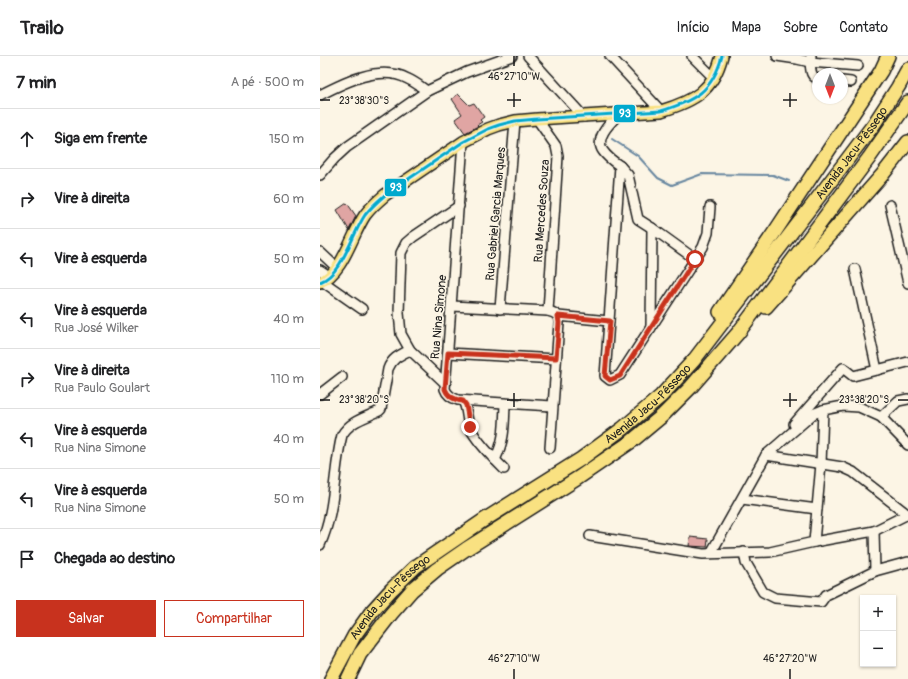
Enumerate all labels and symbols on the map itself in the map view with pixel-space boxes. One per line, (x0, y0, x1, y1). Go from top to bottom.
north arrow (812, 68, 848, 104)
text: 46°27'10"W (488, 71, 541, 83)
text: 23°38'30"S (339, 95, 389, 107)
street label: Avenida Jacu-Pêssego (812, 103, 891, 202)
line badge: 93 (613, 104, 636, 123)
text: 93 (619, 107, 631, 120)
street label: Rua Gabriel Garcia Marques (483, 146, 509, 281)
street label: Rua Mercedes Souza (531, 159, 553, 263)
line badge: 93 (384, 178, 407, 197)
text: 93 (390, 181, 402, 194)
route start (686, 250, 704, 268)
street label: Rua Nina Simone (428, 274, 450, 360)
street label: Avenida Jacu-Pêssego (602, 360, 694, 447)
text: 23°38'20"S (339, 394, 389, 406)
text: 23°38'20"S (839, 394, 889, 406)
route end (461, 418, 479, 436)
street label: Avenida Jacu-Pêssego (346, 551, 434, 643)
text: 46°27'10"W (488, 653, 541, 665)
text: 46°27'20"W (763, 653, 817, 665)

